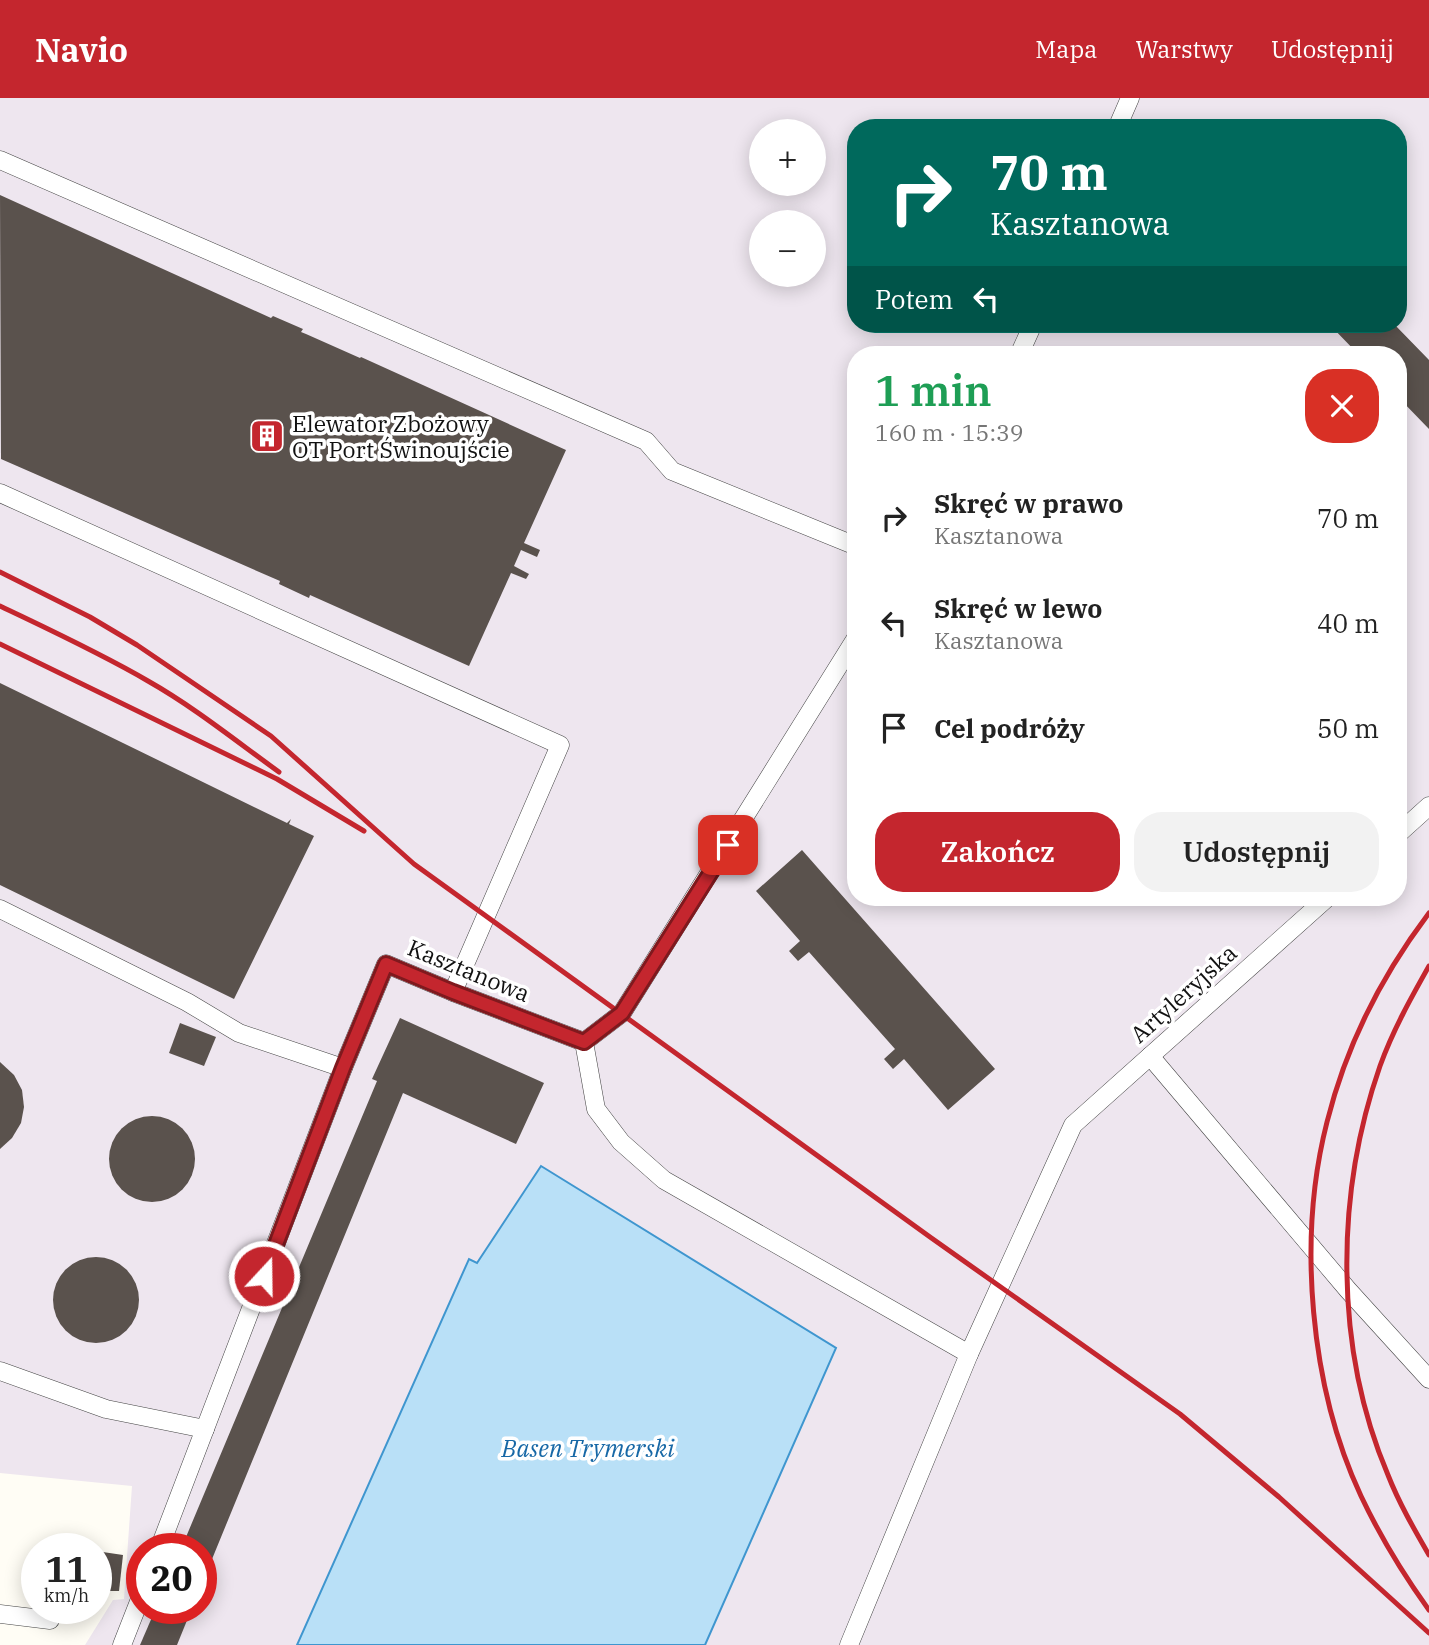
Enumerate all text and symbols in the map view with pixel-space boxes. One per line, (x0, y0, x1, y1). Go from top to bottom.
text: Navio (35, 28, 128, 71)
text: Mapa (1035, 33, 1097, 65)
text: Warstwy (1135, 33, 1233, 65)
text: Udostępnij (1271, 33, 1394, 65)
map controls (749, 119, 826, 287)
button: + (749, 119, 826, 196)
text: 70 m (990, 140, 1108, 203)
icon: right (875, 147, 966, 238)
text: Kasztanowa (990, 202, 1170, 244)
button: − (749, 210, 826, 287)
icon: left (967, 280, 1005, 318)
text: Potem (875, 282, 953, 316)
text: 1 min (875, 363, 992, 418)
button: close (1305, 369, 1379, 443)
place label: Elewator Zbożowy OT Port Świnoujście (292, 408, 510, 464)
building icon: Elewator Zbożowy OT Port Świnoujście (248, 417, 286, 455)
text: 160 m · 15:39 (875, 417, 1024, 447)
text: Skręć w prawo (934, 486, 1123, 520)
icon: right (875, 499, 913, 537)
text: 70 m (1317, 501, 1379, 535)
text: Kasztanowa (934, 520, 1063, 550)
text: Skręć w lewo (934, 591, 1102, 625)
icon: left (875, 604, 913, 642)
text: 40 m (1317, 606, 1379, 640)
text: Kasztanowa (934, 625, 1063, 655)
icon: arrive (875, 709, 913, 747)
text: Cel podróży (934, 711, 1085, 745)
text: 50 m (1317, 711, 1379, 745)
button: Zakończ (875, 812, 1120, 892)
button: Udostępnij (1134, 812, 1379, 892)
pin (698, 815, 758, 875)
icon: arrive (709, 826, 747, 864)
street label: Kasztanowa (403, 932, 535, 1008)
street label: Artyleryjska (1123, 937, 1243, 1049)
position arrow (227, 1239, 301, 1313)
water label: Basen Trymerski (501, 1432, 675, 1464)
speed limit sign: 20 (126, 1533, 217, 1624)
text: 11 (45, 1546, 88, 1592)
text: km/h (44, 1584, 89, 1607)

